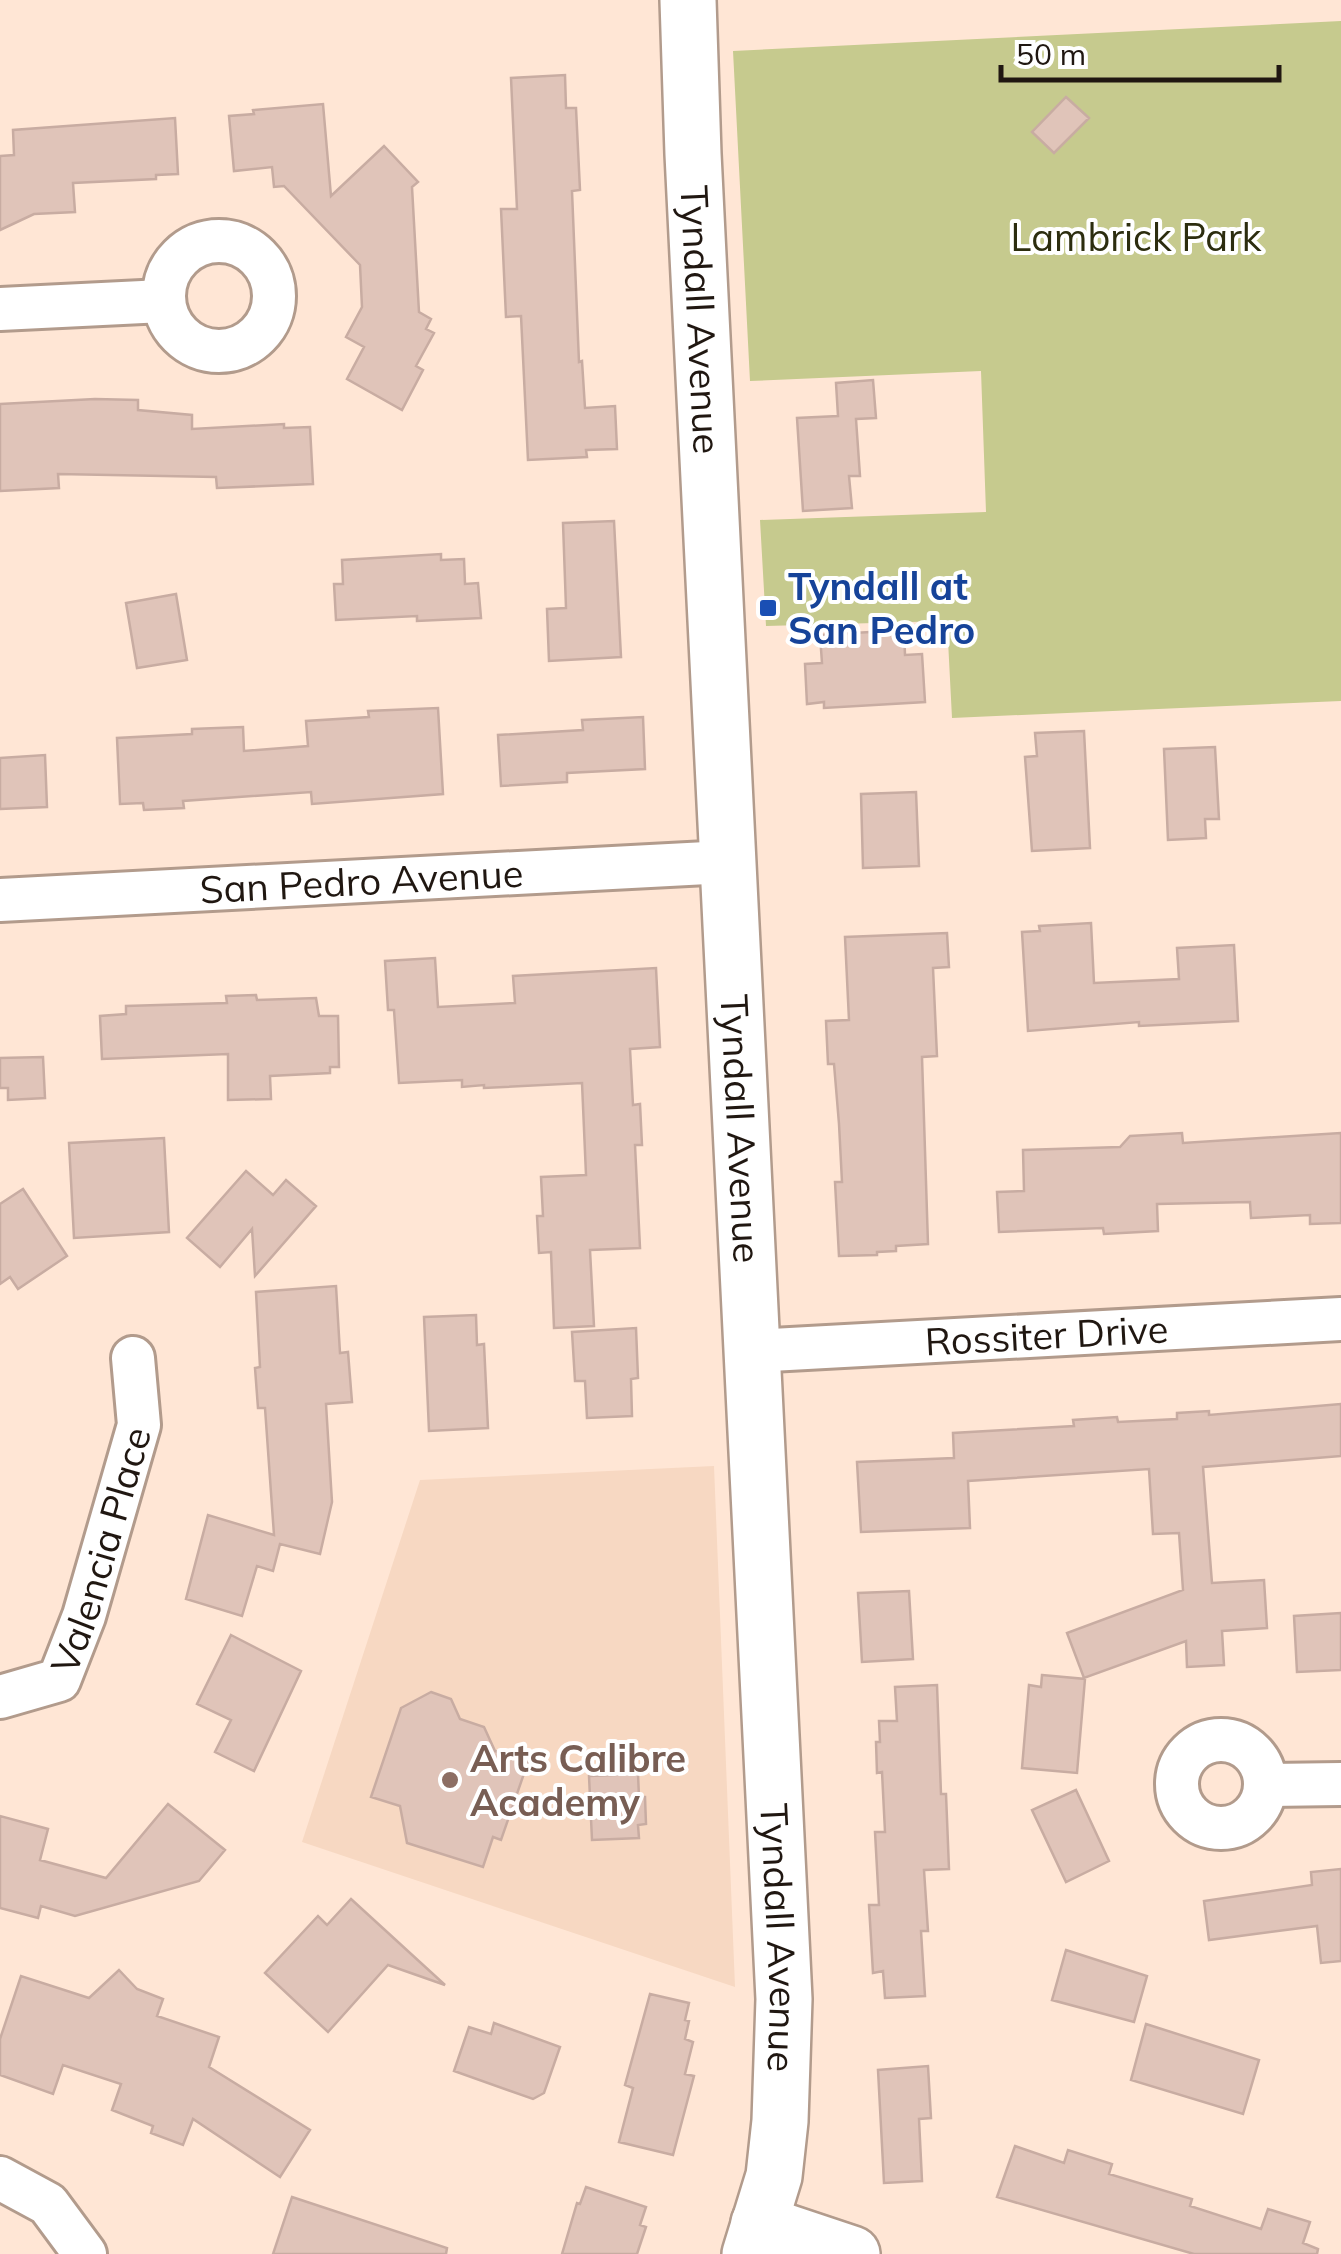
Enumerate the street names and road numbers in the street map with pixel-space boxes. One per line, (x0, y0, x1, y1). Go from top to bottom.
street label: Tyndall Avenue (671, 184, 732, 455)
street label: San Pedro Avenue (199, 849, 524, 914)
street label: Tyndall Avenue (710, 993, 772, 1264)
street label: Rossiter Drive (924, 1304, 1170, 1366)
street label: Valencia Place (40, 1421, 161, 1680)
street label: Tyndall Avenue (750, 1802, 808, 2073)

